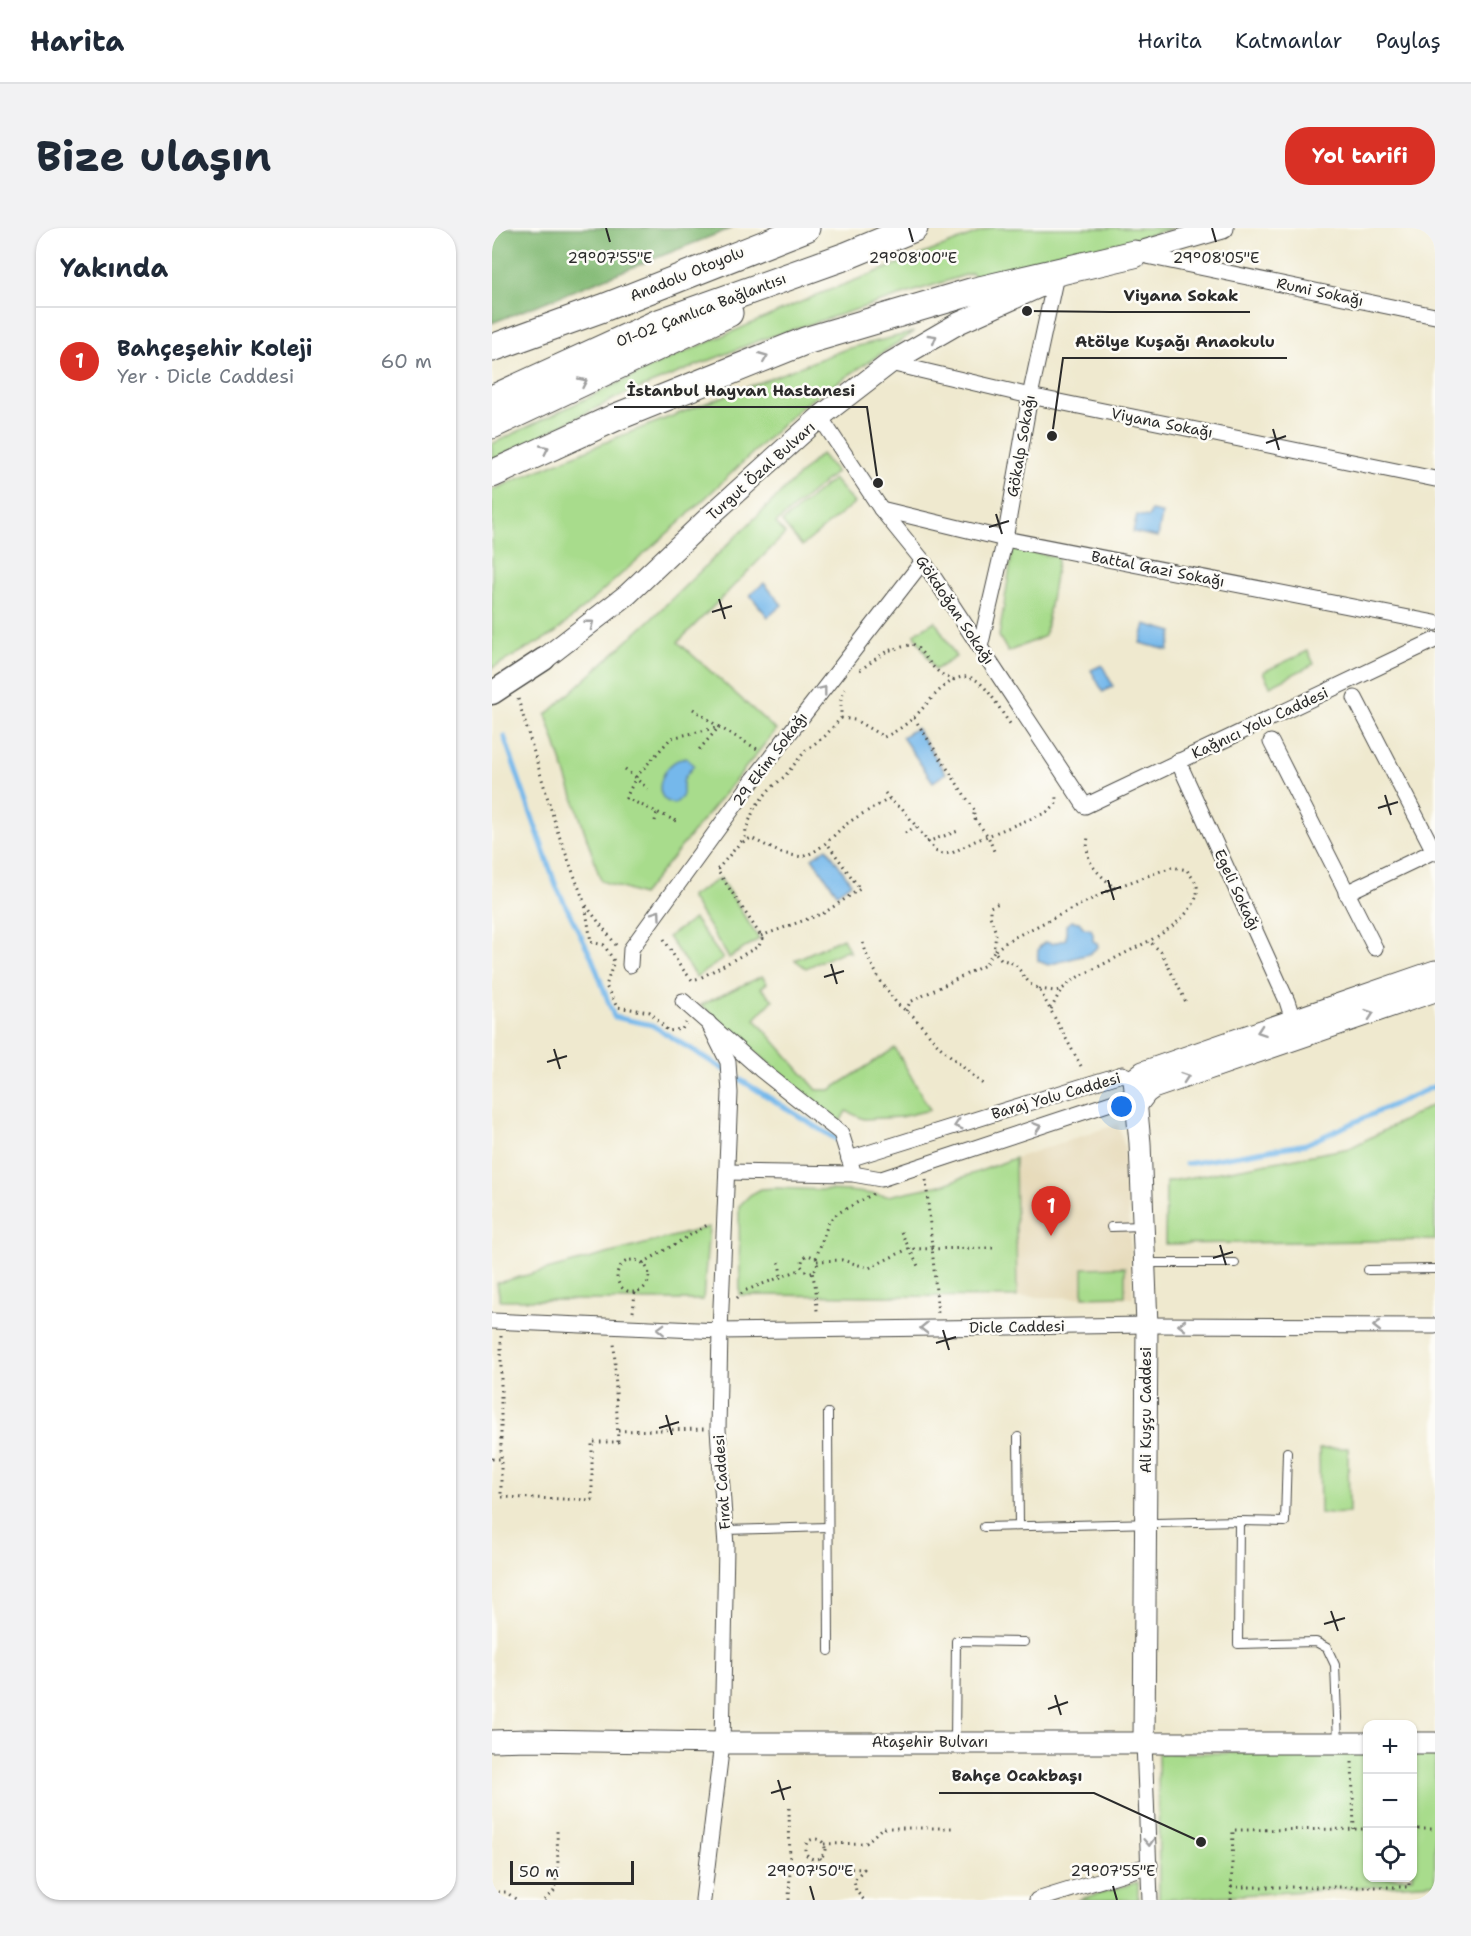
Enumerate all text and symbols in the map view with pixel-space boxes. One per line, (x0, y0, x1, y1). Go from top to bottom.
text: Harita (30, 22, 124, 60)
text: Harita (1137, 27, 1202, 55)
text: Katmanlar (1235, 27, 1342, 55)
text: Paylaş (1375, 27, 1441, 55)
button: Yol tarifi (1285, 127, 1435, 185)
text: Bize ulaşın (36, 128, 271, 184)
street label: Anadolu Otoyolu (627, 242, 747, 306)
text: 29°07'55"E (567, 248, 653, 268)
text: 29°08'00"E (869, 248, 957, 268)
text: 29°08'05"E (1173, 248, 1259, 268)
text: Yakında (60, 250, 168, 285)
street label: O1-O2 Çamlıca Bağlantısı (613, 268, 789, 352)
street label: Rumi Sokağı (1275, 273, 1365, 311)
callout: Viyana Sokak (1111, 278, 1250, 312)
text: Viyana Sokak (1124, 285, 1238, 306)
callout: Atölye Kuşağı Anaokulu (1063, 324, 1287, 358)
text: Atölye Kuşağı Anaokulu (1075, 331, 1275, 352)
text: Bahçeşehir Koleji (117, 334, 313, 363)
one-way arrow (927, 334, 937, 346)
text: 1 (75, 348, 84, 374)
text: 60 m (380, 348, 432, 374)
one-way arrow (757, 352, 768, 364)
text: Yer · Dicle Caddesi (117, 363, 294, 389)
callout: İstanbul Hayvan Hastanesi (614, 373, 867, 407)
one-way arrow (576, 377, 587, 389)
text: İstanbul Hayvan Hastanesi (627, 380, 855, 401)
street label: Gökalp Sokağı (1002, 393, 1040, 499)
street label: Viyana Sokağı (1109, 403, 1215, 443)
street label: Turgut Özal Bulvarı (702, 417, 820, 525)
one-way arrow (539, 445, 550, 457)
street label: Battal Gazi Sokağı (1090, 546, 1226, 592)
street label: Gökdoğan Sokağı (911, 552, 999, 668)
one-way arrow (584, 620, 595, 631)
street label: Kağnıcı Yolu Caddesi (1189, 683, 1331, 763)
one-way arrow (815, 686, 826, 697)
street label: 29 Ekim Sokağı (728, 708, 812, 810)
street label: Egeli Sokağı (1209, 846, 1265, 934)
one-way arrow (649, 910, 660, 921)
one-way arrow (1364, 1008, 1374, 1021)
one-way arrow (1256, 1024, 1267, 1036)
street label: Baraj Yolu Caddesi (989, 1068, 1123, 1124)
one-way arrow (1179, 1072, 1190, 1085)
your location (1107, 1092, 1136, 1121)
one-way arrow (953, 1118, 964, 1130)
one-way arrow (1031, 1122, 1042, 1134)
pin: 1 (1032, 1186, 1070, 1236)
street label: Dicle Caddesi (969, 1316, 1065, 1338)
one-way arrow (1177, 1319, 1186, 1331)
one-way arrow (1372, 1320, 1381, 1332)
one-way arrow (657, 1322, 666, 1335)
one-way arrow (919, 1322, 928, 1334)
street label: Ali Kuşçu Caddesi (1136, 1347, 1156, 1473)
street label: Fırat Caddesi (709, 1434, 735, 1530)
map controls (1363, 1720, 1417, 1882)
button: + (1363, 1720, 1417, 1774)
street label: Ataşehir Bulvarı (872, 1732, 988, 1752)
callout: Bahçe Ocakbaşı (939, 1759, 1094, 1793)
text: Bahçe Ocakbaşı (952, 1765, 1082, 1786)
button: − (1363, 1774, 1417, 1828)
button: locate (1363, 1828, 1417, 1882)
one-way arrow (1142, 1838, 1155, 1847)
scale bar (510, 1858, 634, 1886)
text: 50 m (519, 1861, 559, 1882)
text: 29°07'50"E (767, 1861, 853, 1881)
text: 29°07'55"E (1070, 1861, 1156, 1881)

